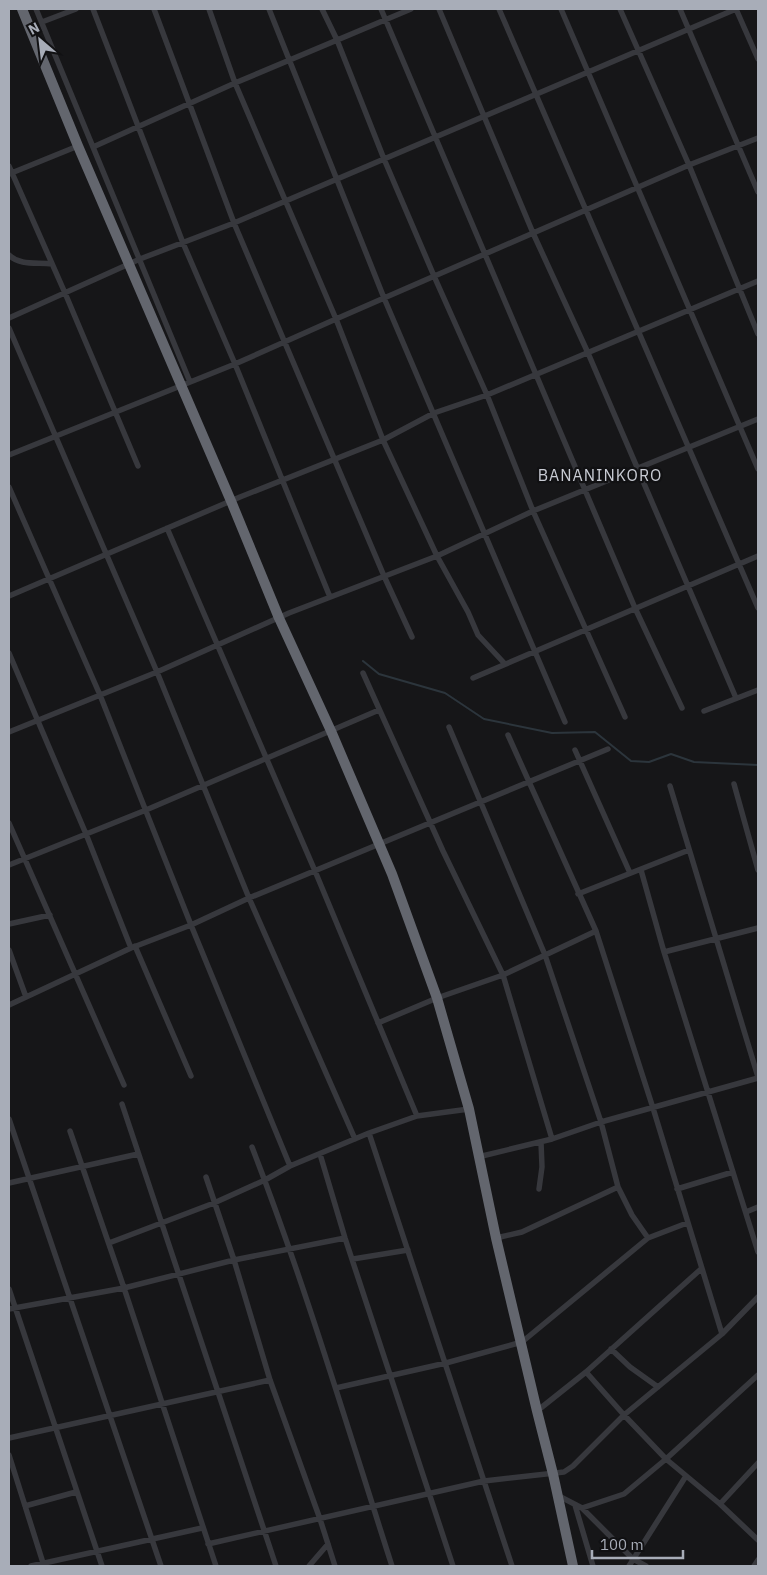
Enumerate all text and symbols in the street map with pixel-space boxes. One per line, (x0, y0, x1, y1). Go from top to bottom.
north arrow (15, 15, 65, 65)
text: N (25, 18, 43, 39)
district label: BANANINKORO (538, 465, 662, 485)
scale bar (592, 1528, 683, 1560)
text: 100 m (600, 1535, 644, 1554)

